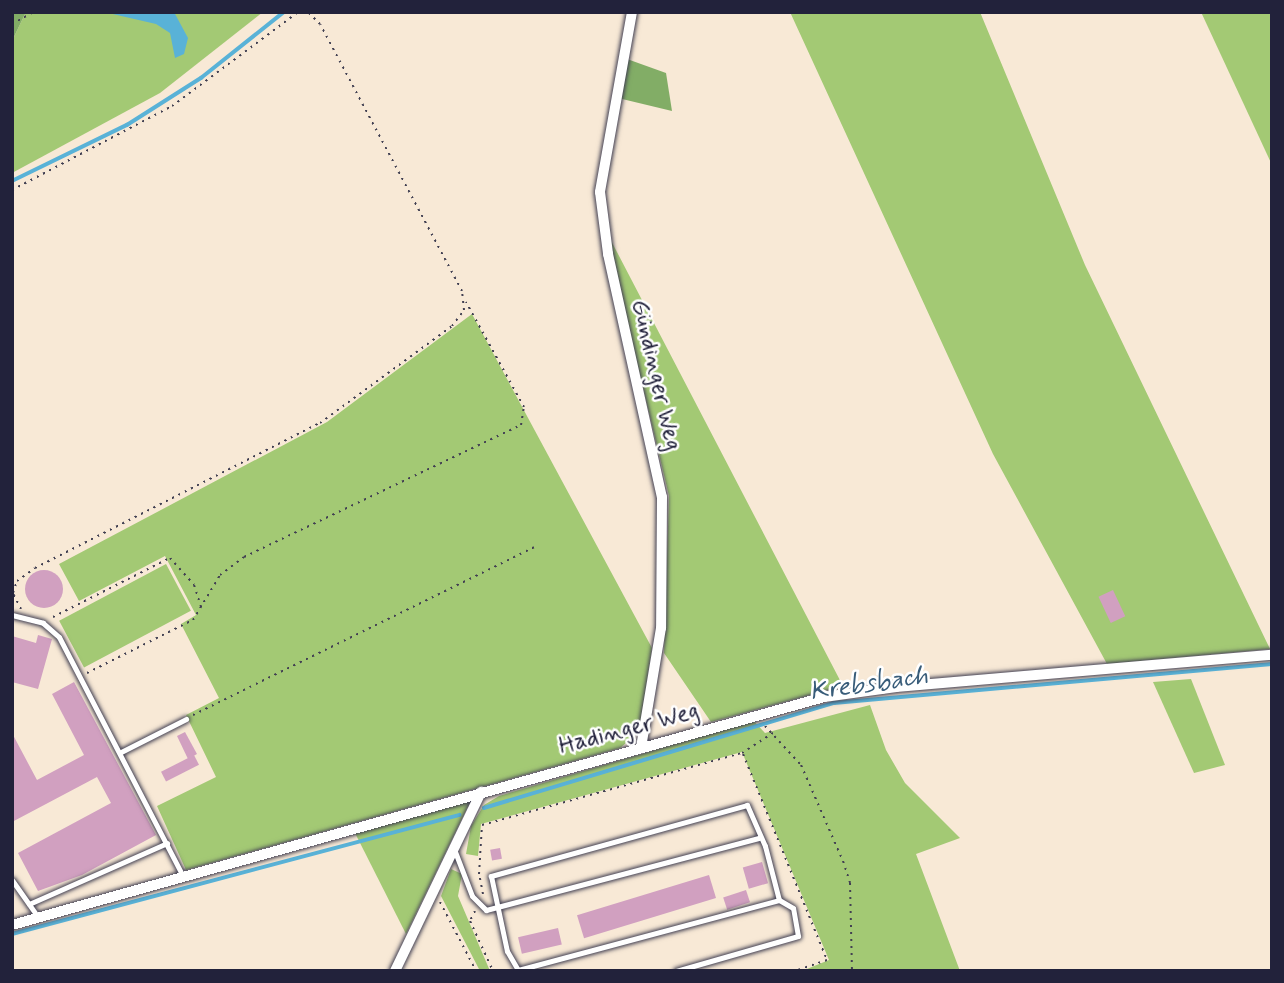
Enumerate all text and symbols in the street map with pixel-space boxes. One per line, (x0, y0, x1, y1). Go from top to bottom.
street label: Gündinger Weg (624, 295, 688, 455)
water label: Krebsbach (808, 661, 930, 709)
street label: Hadinger Weg (555, 696, 703, 762)

